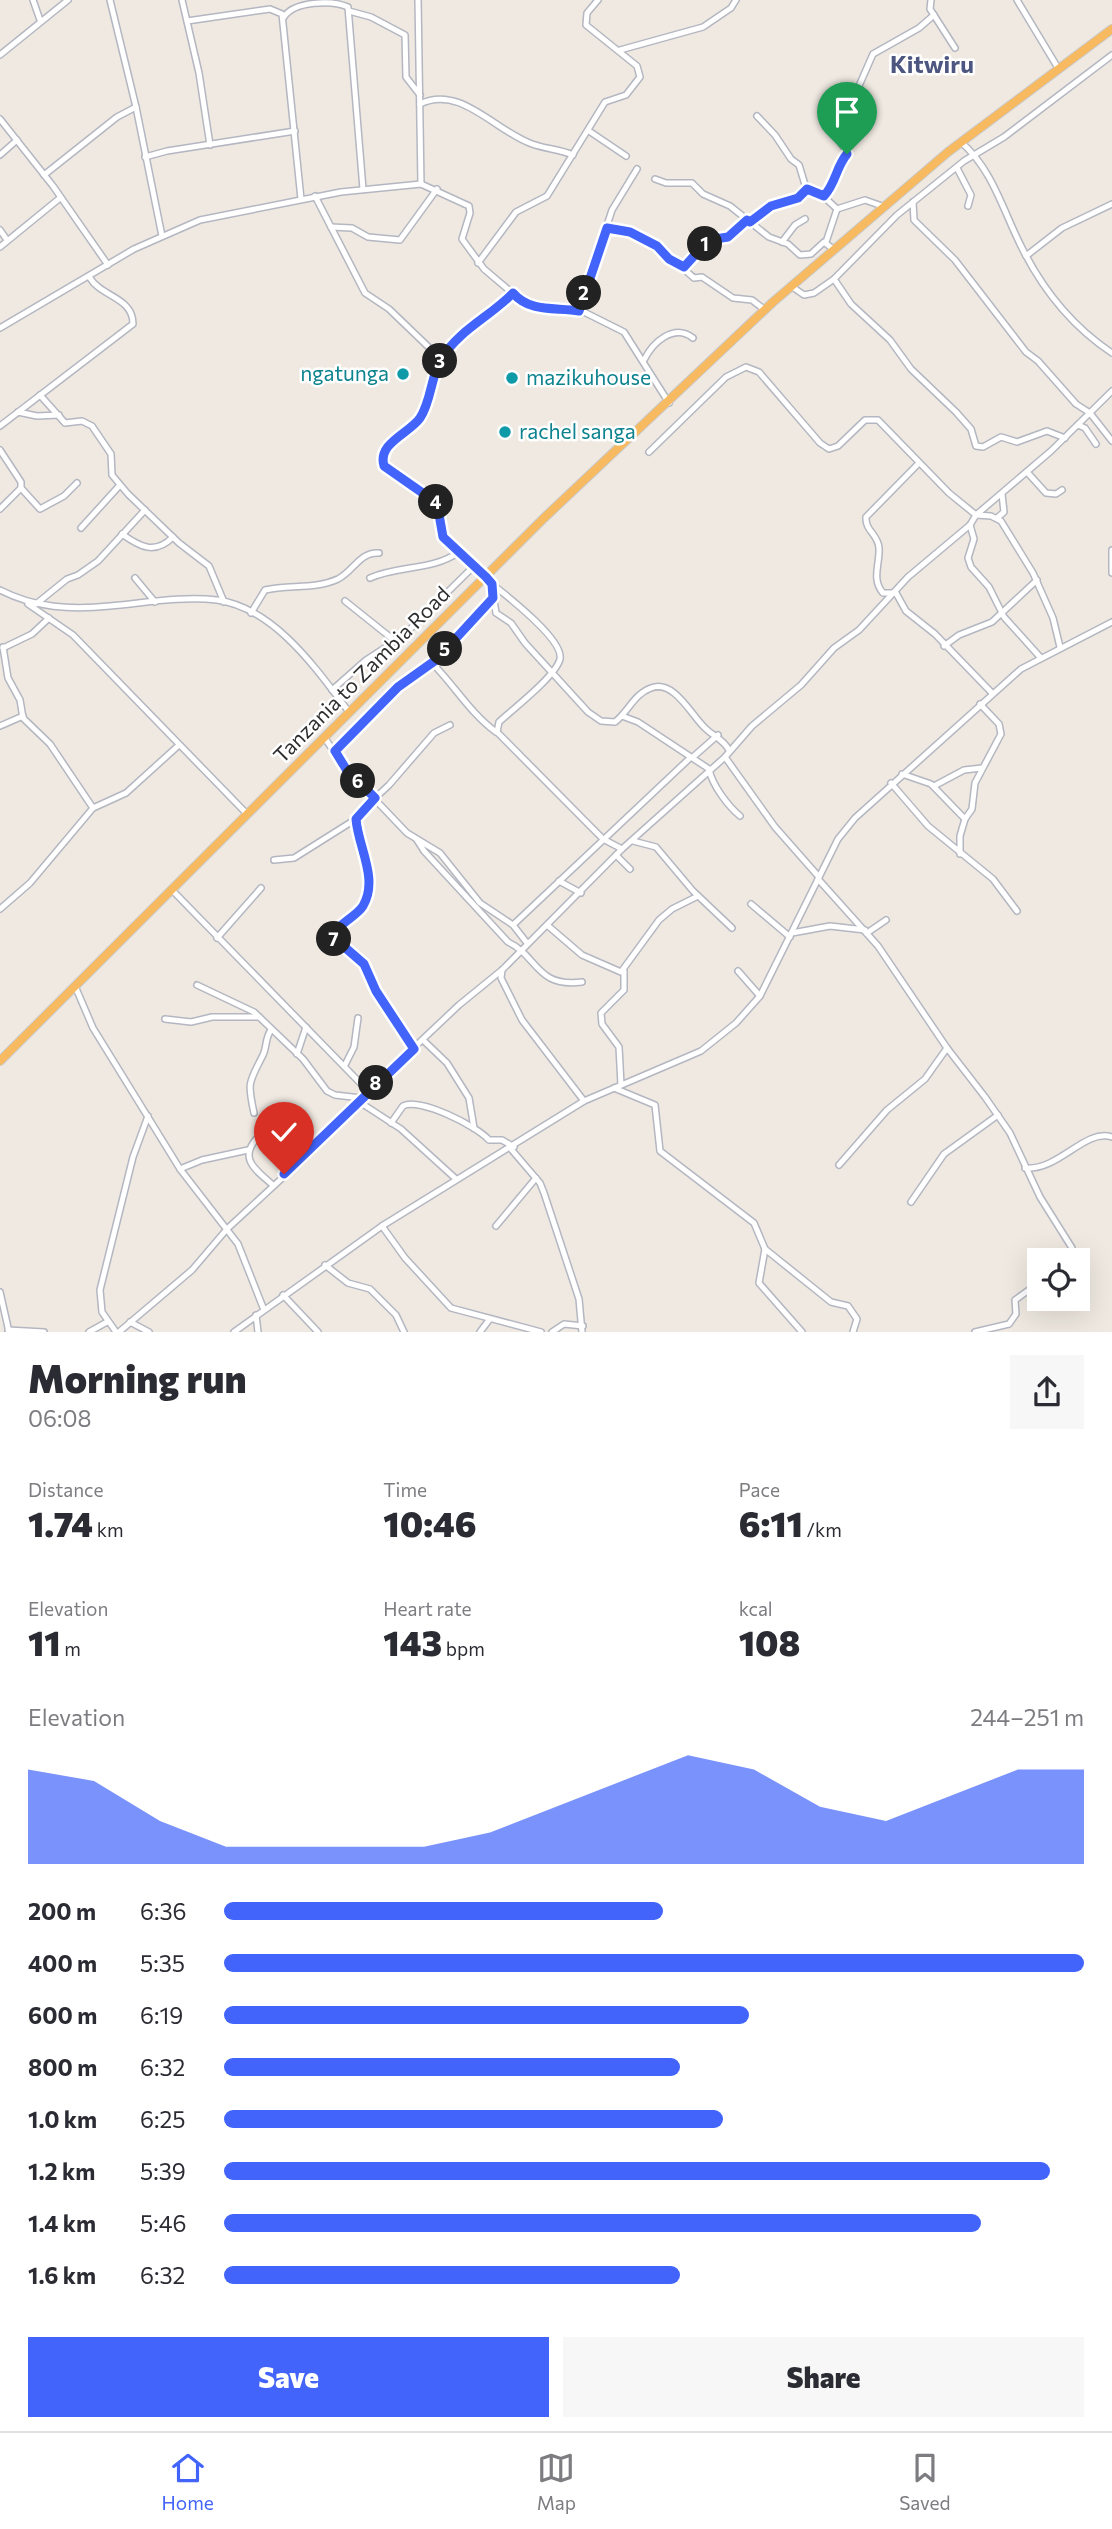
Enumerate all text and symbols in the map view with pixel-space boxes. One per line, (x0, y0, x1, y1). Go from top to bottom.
district label: Kitwiru (890, 49, 974, 78)
pin (817, 82, 877, 154)
icon: arrive (828, 93, 866, 131)
pin: 1 (688, 226, 722, 262)
text: 1 (700, 232, 709, 255)
pin: 2 (566, 276, 602, 310)
text: 2 (578, 281, 589, 304)
pin: 3 (422, 344, 458, 378)
text: 3 (434, 349, 445, 372)
place label: ngatunga (300, 360, 389, 385)
place label: mazikuhouse (526, 364, 651, 389)
marker: ngatunga (395, 366, 411, 382)
marker: mazikuhouse (504, 370, 520, 386)
place label: rachel sanga (519, 418, 636, 443)
marker: rachel sanga (497, 424, 513, 440)
pin: 4 (418, 484, 453, 520)
text: 4 (430, 490, 441, 513)
street label: Tanzania to Zambia Road (268, 581, 454, 767)
pin: 5 (428, 632, 462, 666)
text: 5 (439, 637, 450, 660)
pin: 6 (340, 764, 376, 798)
text: 6 (352, 769, 363, 792)
pin: 7 (316, 922, 352, 956)
text: 7 (328, 927, 339, 950)
pin: 8 (358, 1066, 394, 1100)
text: 8 (370, 1071, 381, 1094)
pin (254, 1102, 314, 1174)
icon: check (265, 1113, 303, 1151)
map controls (1027, 1248, 1090, 1311)
button: locate (1027, 1248, 1090, 1311)
text: Morning run (28, 1354, 247, 1401)
button: share (1010, 1355, 1084, 1429)
text: 06:08 (28, 1404, 91, 1432)
text: Distance (28, 1478, 104, 1501)
text: Time (383, 1478, 427, 1501)
text: Pace (739, 1478, 780, 1501)
text: 1.74 (28, 1501, 93, 1544)
text: 10:46 (383, 1501, 477, 1544)
text: 6:11 (739, 1501, 803, 1544)
text: km (93, 1518, 124, 1541)
text: /km (803, 1518, 842, 1541)
text: Elevation (28, 1597, 108, 1620)
text: Heart rate (383, 1597, 472, 1620)
text: kcal (739, 1597, 773, 1620)
text: 11 (28, 1620, 61, 1663)
text: 143 (383, 1620, 442, 1663)
text: 108 (739, 1620, 800, 1663)
text: m (61, 1637, 81, 1660)
text: bpm (442, 1637, 485, 1660)
text: Elevation (28, 1703, 125, 1731)
text: 244–251 m (970, 1703, 1084, 1731)
text: 200 m (28, 1897, 96, 1925)
text: 6:36 (140, 1897, 186, 1925)
text: 400 m (28, 1949, 97, 1977)
text: 5:35 (140, 1949, 185, 1977)
text: 600 m (28, 2001, 97, 2029)
text: 6:19 (140, 2001, 183, 2029)
text: 800 m (28, 2053, 97, 2081)
text: 6:32 (140, 2053, 185, 2081)
text: 1.0 km (28, 2105, 97, 2133)
text: 6:25 (140, 2105, 185, 2133)
text: 1.2 km (28, 2157, 95, 2185)
text: 5:39 (140, 2157, 186, 2185)
text: 1.4 km (28, 2209, 96, 2237)
text: 5:46 (140, 2209, 186, 2237)
text: 1.6 km (28, 2261, 96, 2289)
text: 6:32 (140, 2261, 185, 2289)
button: Save (28, 2337, 549, 2417)
button: Share (563, 2337, 1084, 2417)
tab: Home (162, 2449, 214, 2514)
tab: Map (537, 2449, 576, 2514)
tab: Saved (899, 2449, 950, 2514)

